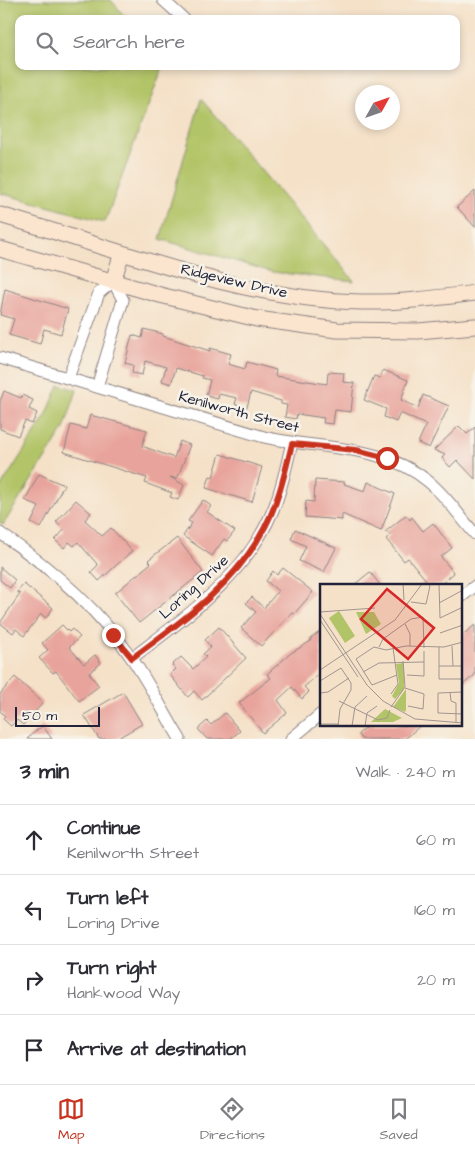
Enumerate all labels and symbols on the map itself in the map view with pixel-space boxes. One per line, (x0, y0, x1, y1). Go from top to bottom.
north arrow (355, 85, 400, 130)
street label: Ridgeview Drive (178, 259, 289, 304)
street label: Kenilworth Street (176, 386, 302, 438)
route start (376, 447, 399, 470)
street label: Loring Drive (155, 550, 234, 625)
inset map (320, 584, 462, 726)
route end (102, 624, 125, 647)
scale bar (15, 704, 100, 727)

